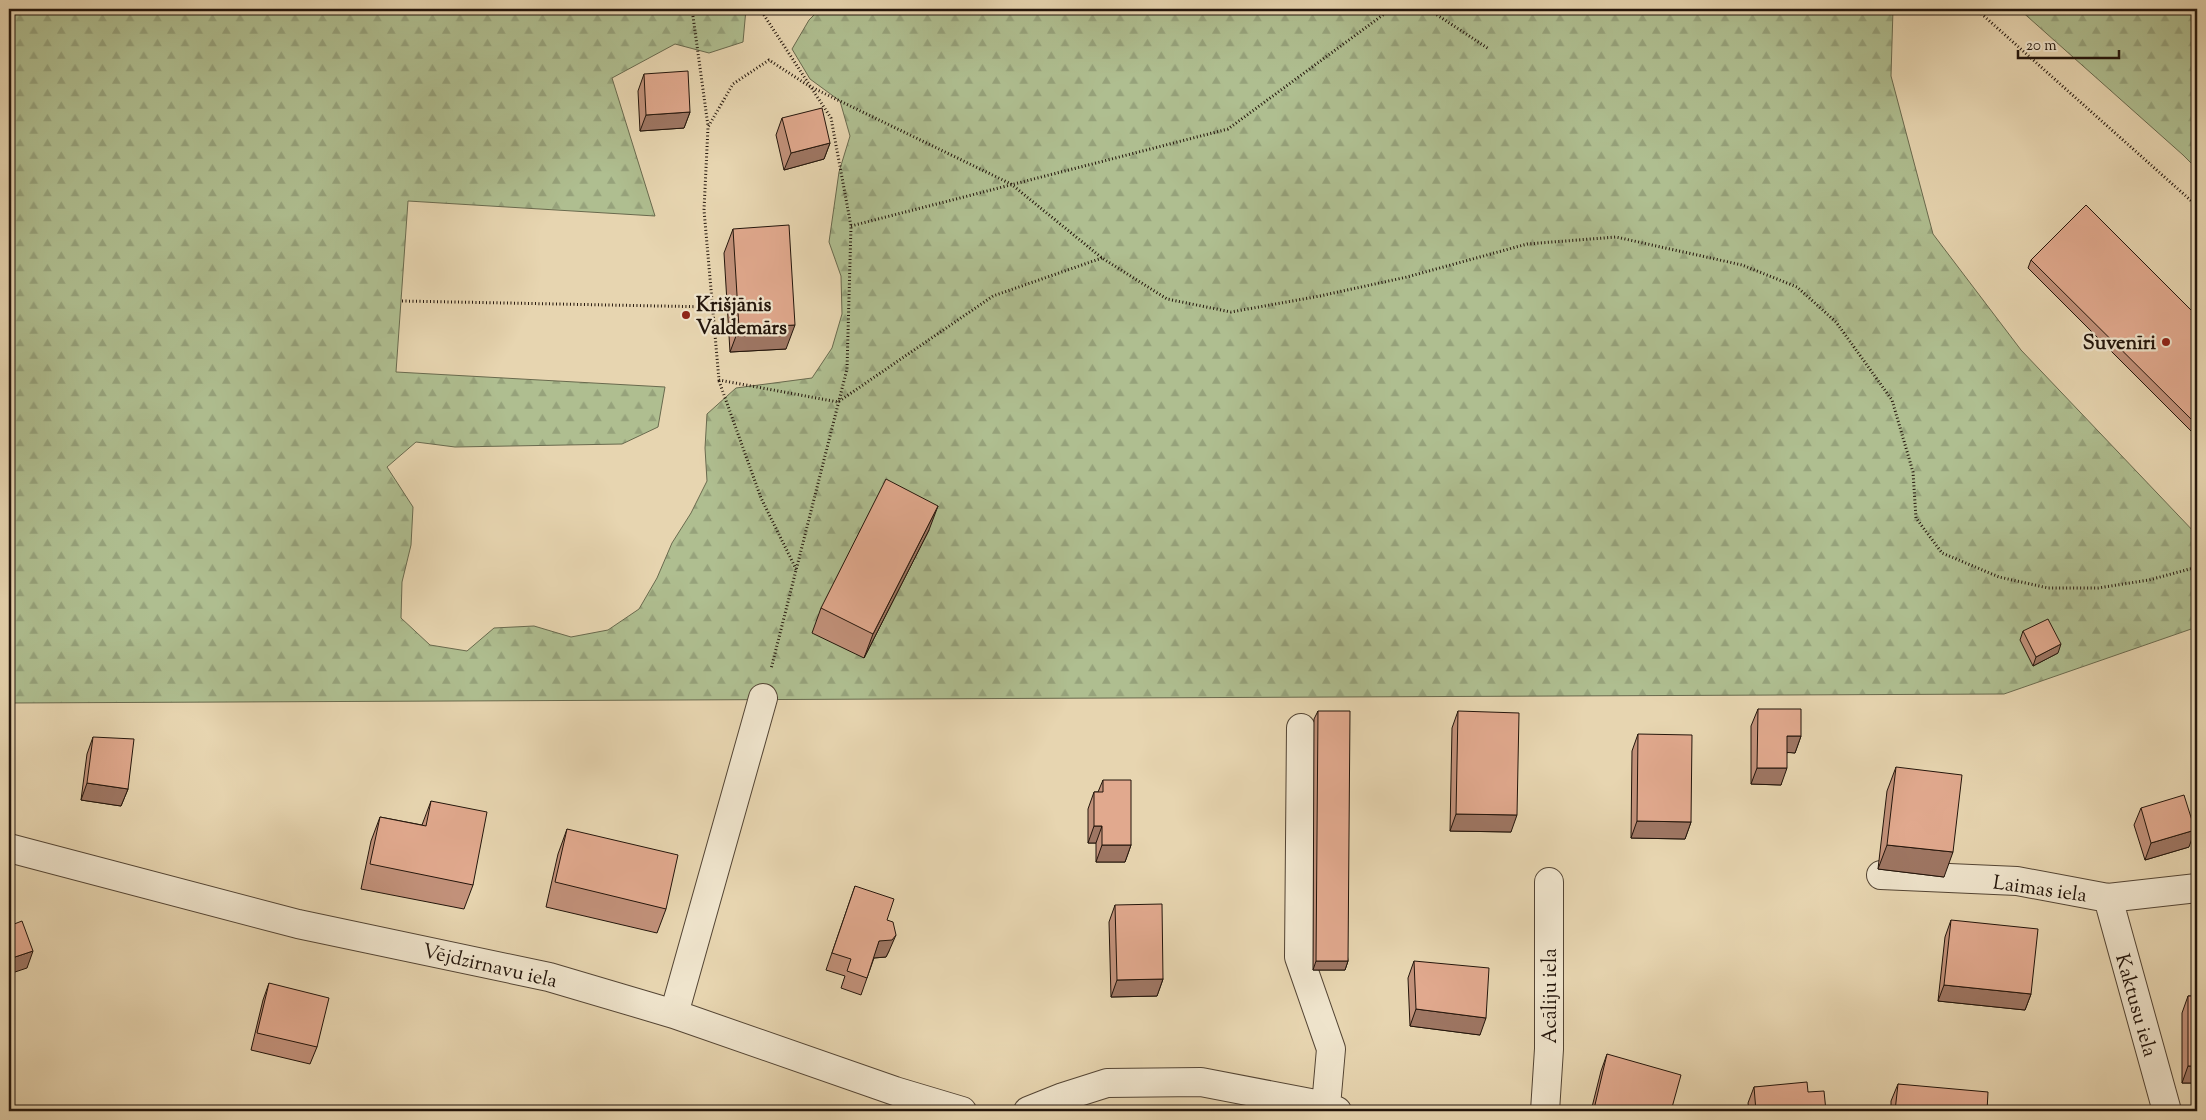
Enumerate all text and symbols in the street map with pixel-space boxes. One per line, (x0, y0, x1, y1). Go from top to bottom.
scale bar (2018, 28, 2120, 60)
text: 20 m (2026, 36, 2057, 57)
place label: Krišjānis Valdemārs (696, 292, 787, 344)
marker: Krišjānis Valdemārs (680, 309, 692, 321)
place label: Suvenīri (2083, 330, 2156, 359)
marker: Suvenīri (2160, 336, 2172, 348)
street label: Laimas iela (1991, 870, 2088, 911)
street label: Vējdzirnavu iela (419, 938, 560, 997)
street label: Acāliju iela (1537, 948, 1566, 1044)
street label: Kaktusu iela (2106, 951, 2163, 1061)

